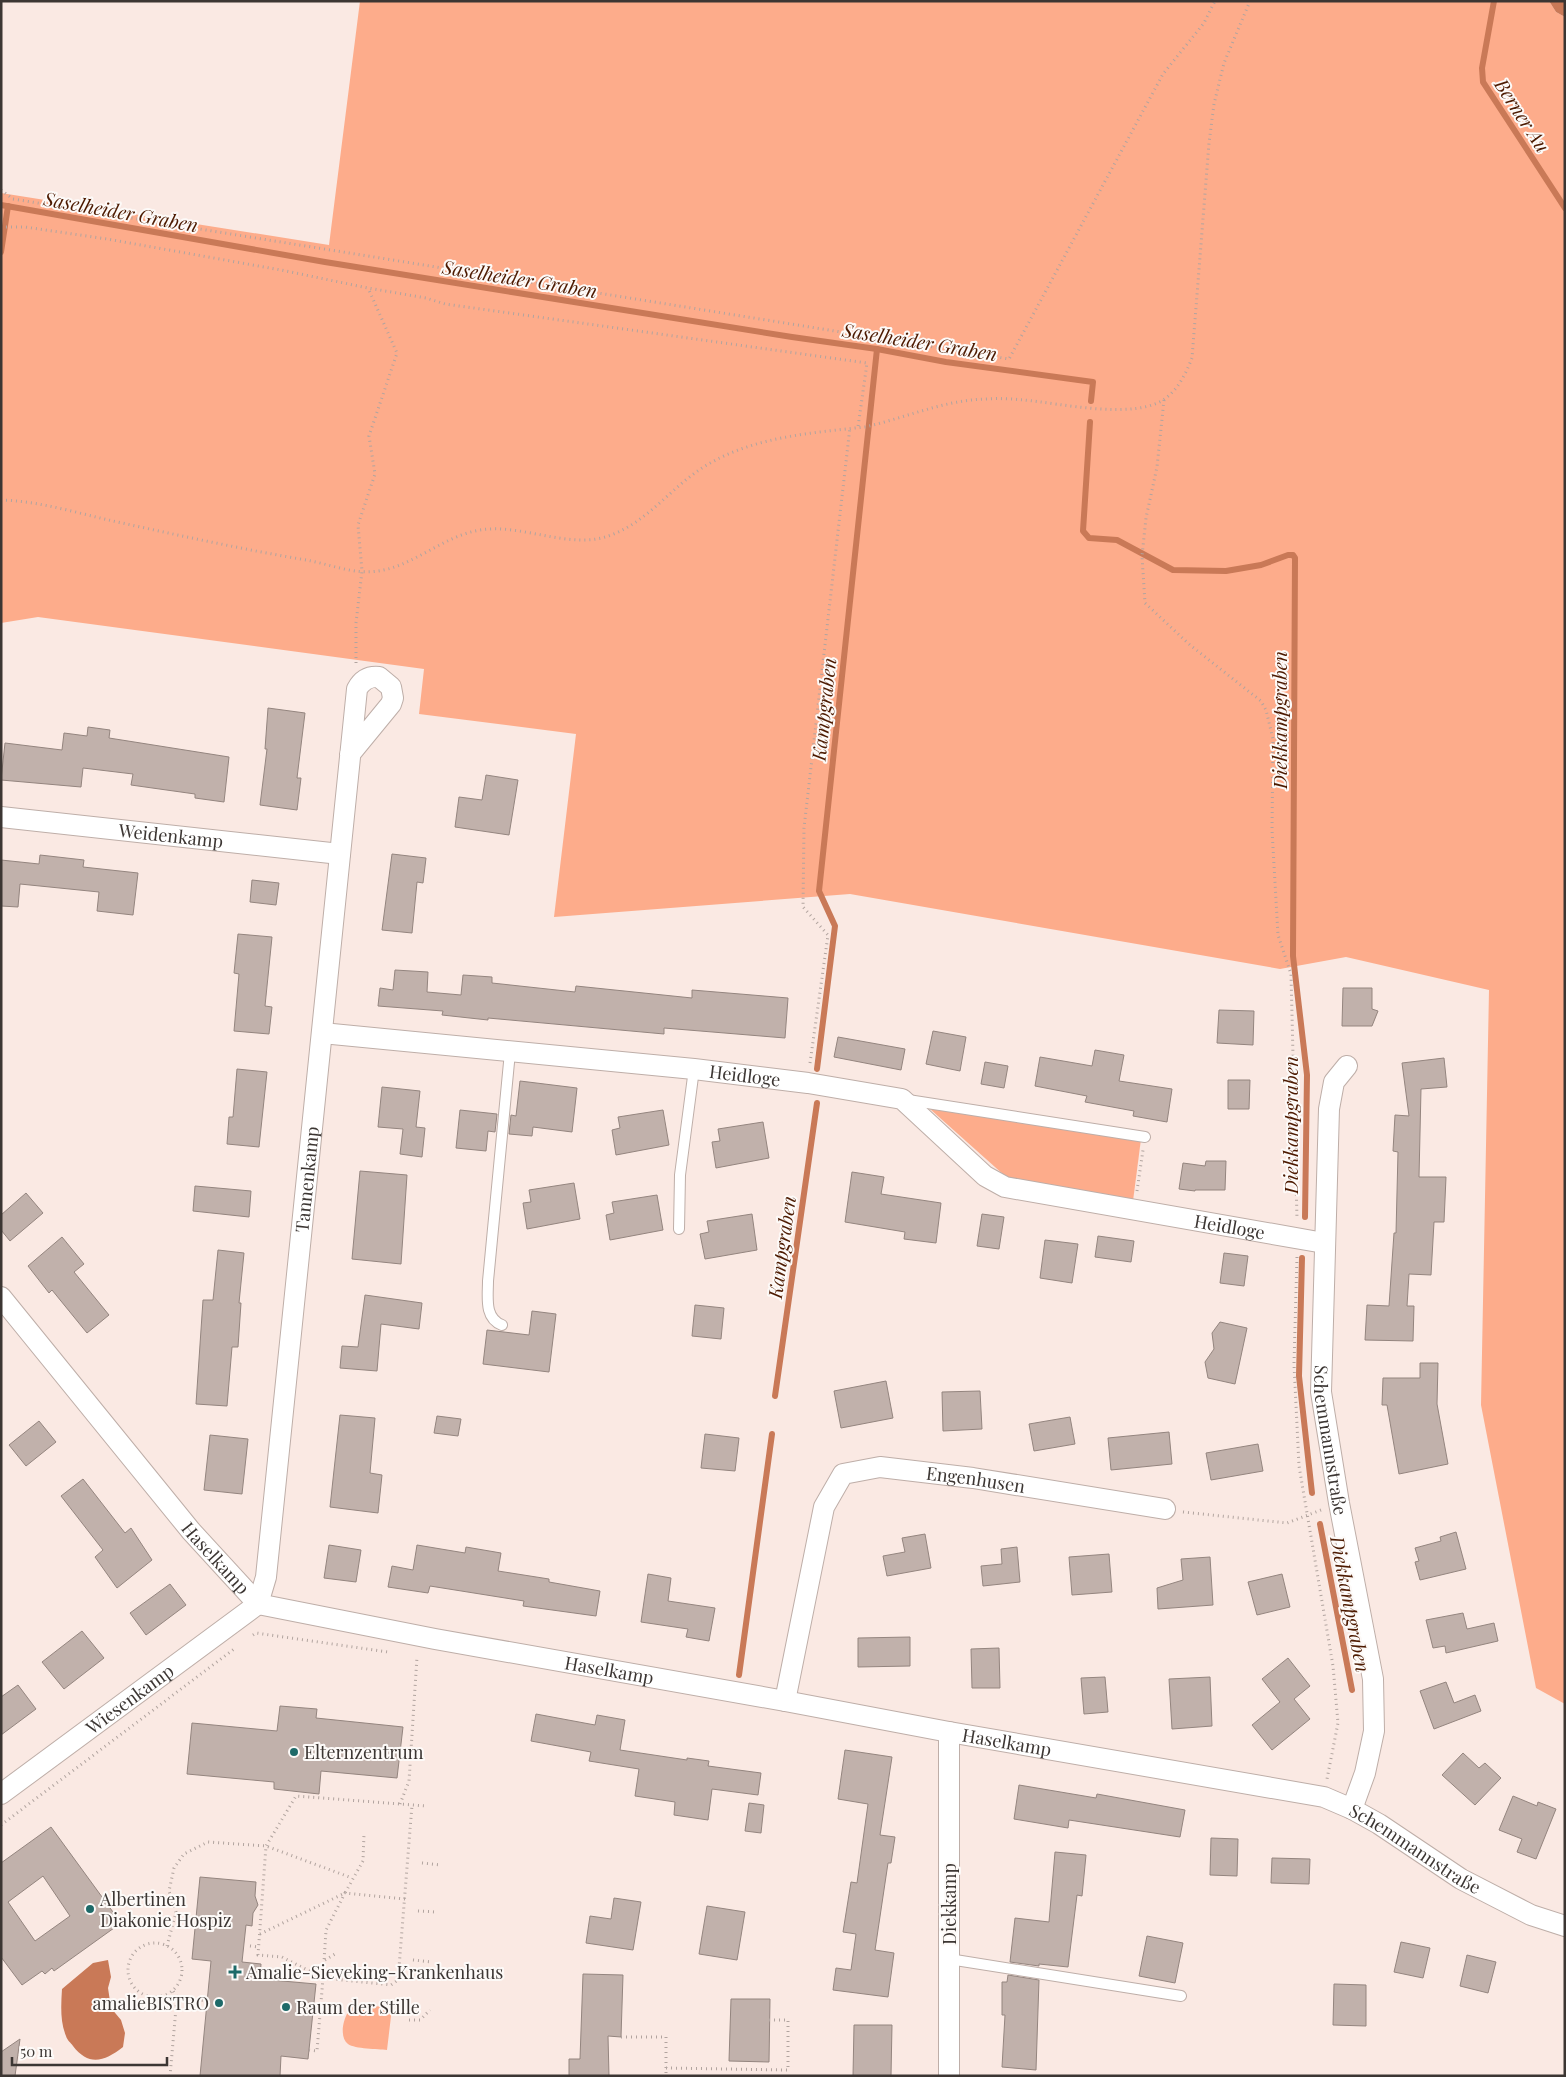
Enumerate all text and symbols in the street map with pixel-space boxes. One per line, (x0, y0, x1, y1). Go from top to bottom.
water label: Berner Au (1489, 72, 1557, 157)
water label: Saselheider Graben (41, 184, 200, 237)
water label: Saselheider Graben (440, 253, 599, 303)
water label: Saselheider Graben (840, 316, 999, 366)
water label: Diekkampgraben (1266, 651, 1292, 790)
water label: Kampgraben (805, 656, 841, 763)
street label: Weidenkamp (117, 818, 224, 853)
water label: Diekkampgraben (1277, 1056, 1303, 1195)
street label: Heidloge (708, 1059, 782, 1092)
street label: Tannenkamp (289, 1125, 324, 1233)
water label: Kampgraben (761, 1194, 801, 1301)
street label: Heidloge (1192, 1208, 1267, 1244)
street label: Schemmannstraße (1309, 1365, 1353, 1517)
street label: Engenhusen (925, 1461, 1027, 1498)
street label: Haselkamp (176, 1517, 255, 1599)
water label: Diekkampgraben (1325, 1533, 1377, 1674)
street label: Haselkamp (563, 1650, 656, 1690)
street label: Wiesenkamp (80, 1659, 178, 1740)
street label: Haselkamp (960, 1723, 1053, 1762)
place label: Elternzentrum (304, 1740, 424, 1764)
marker: Elternzentrum (288, 1746, 300, 1758)
street label: Schemmannstraße (1345, 1798, 1485, 1899)
street label: Diekkamp (937, 1863, 961, 1945)
place label: Albertinen Diakonie Hospiz (99, 1887, 232, 1932)
marker: Albertinen Diakonie Hospiz (84, 1903, 96, 1915)
place label: Amalie-Sieveking-Krankenhaus (245, 1960, 503, 1984)
marker: Amalie-Sieveking-Krankenhaus (228, 1965, 242, 1979)
place label: amalieBISTRO (93, 1991, 209, 2015)
place label: Raum der Stille (296, 1995, 420, 2019)
marker: amalieBISTRO (213, 1997, 225, 2009)
marker: Raum der Stille (280, 2001, 292, 2013)
scale bar (12, 2034, 168, 2066)
text: 50 m (20, 2041, 53, 2061)

